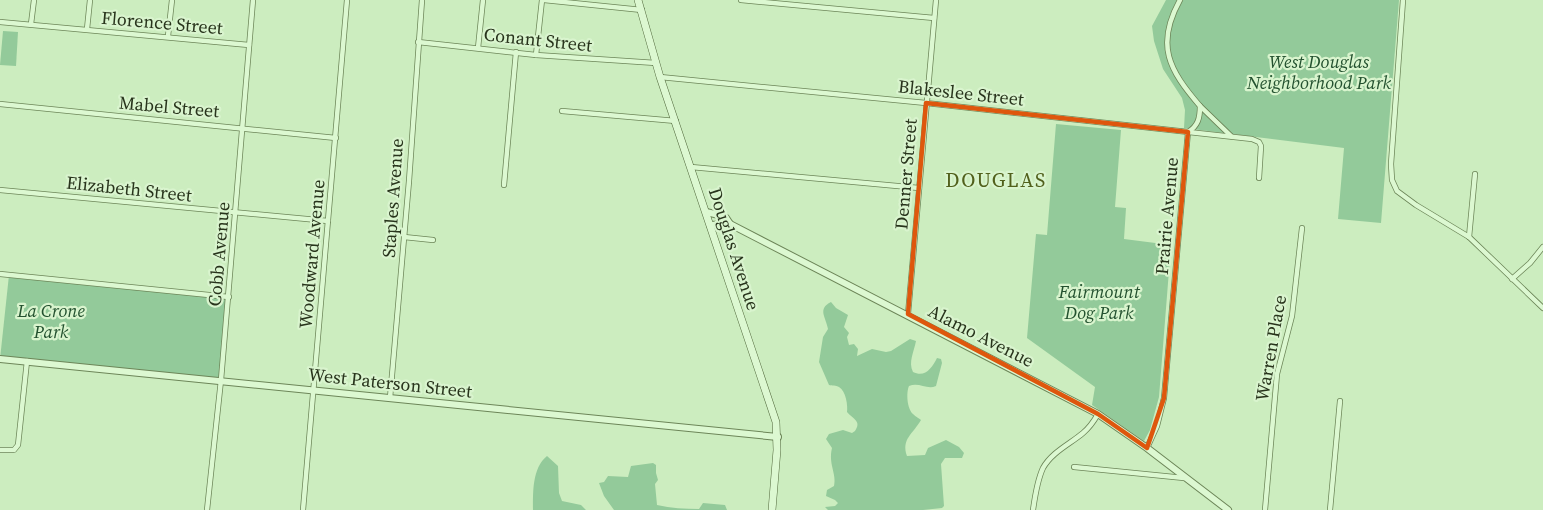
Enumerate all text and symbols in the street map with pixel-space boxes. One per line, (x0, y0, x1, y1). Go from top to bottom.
street label: Florence Street (100, 5, 224, 40)
street label: Conant Street (483, 21, 594, 58)
park label: West Douglas Neighborhood Park (1246, 49, 1392, 95)
street label: Blakeslee Street (897, 73, 1025, 112)
street label: Mabel Street (118, 90, 220, 123)
street label: Denner Street (888, 117, 923, 230)
street label: Staples Avenue (376, 137, 409, 259)
street label: Prairie Avenue (1149, 156, 1184, 276)
district label: DOUGLAS (945, 166, 1047, 194)
street label: Elizabeth Street (65, 169, 193, 208)
street label: Woodward Avenue (293, 179, 330, 329)
street label: Douglas Avenue (703, 184, 766, 313)
street label: Cobb Avenue (201, 201, 236, 307)
park label: Fairmount Dog Park (1057, 279, 1141, 325)
street label: Warren Place (1249, 293, 1292, 403)
park label: La Crone Park (16, 298, 85, 344)
street label: Alamo Avenue (924, 298, 1038, 373)
street label: West Paterson Street (307, 361, 473, 404)

